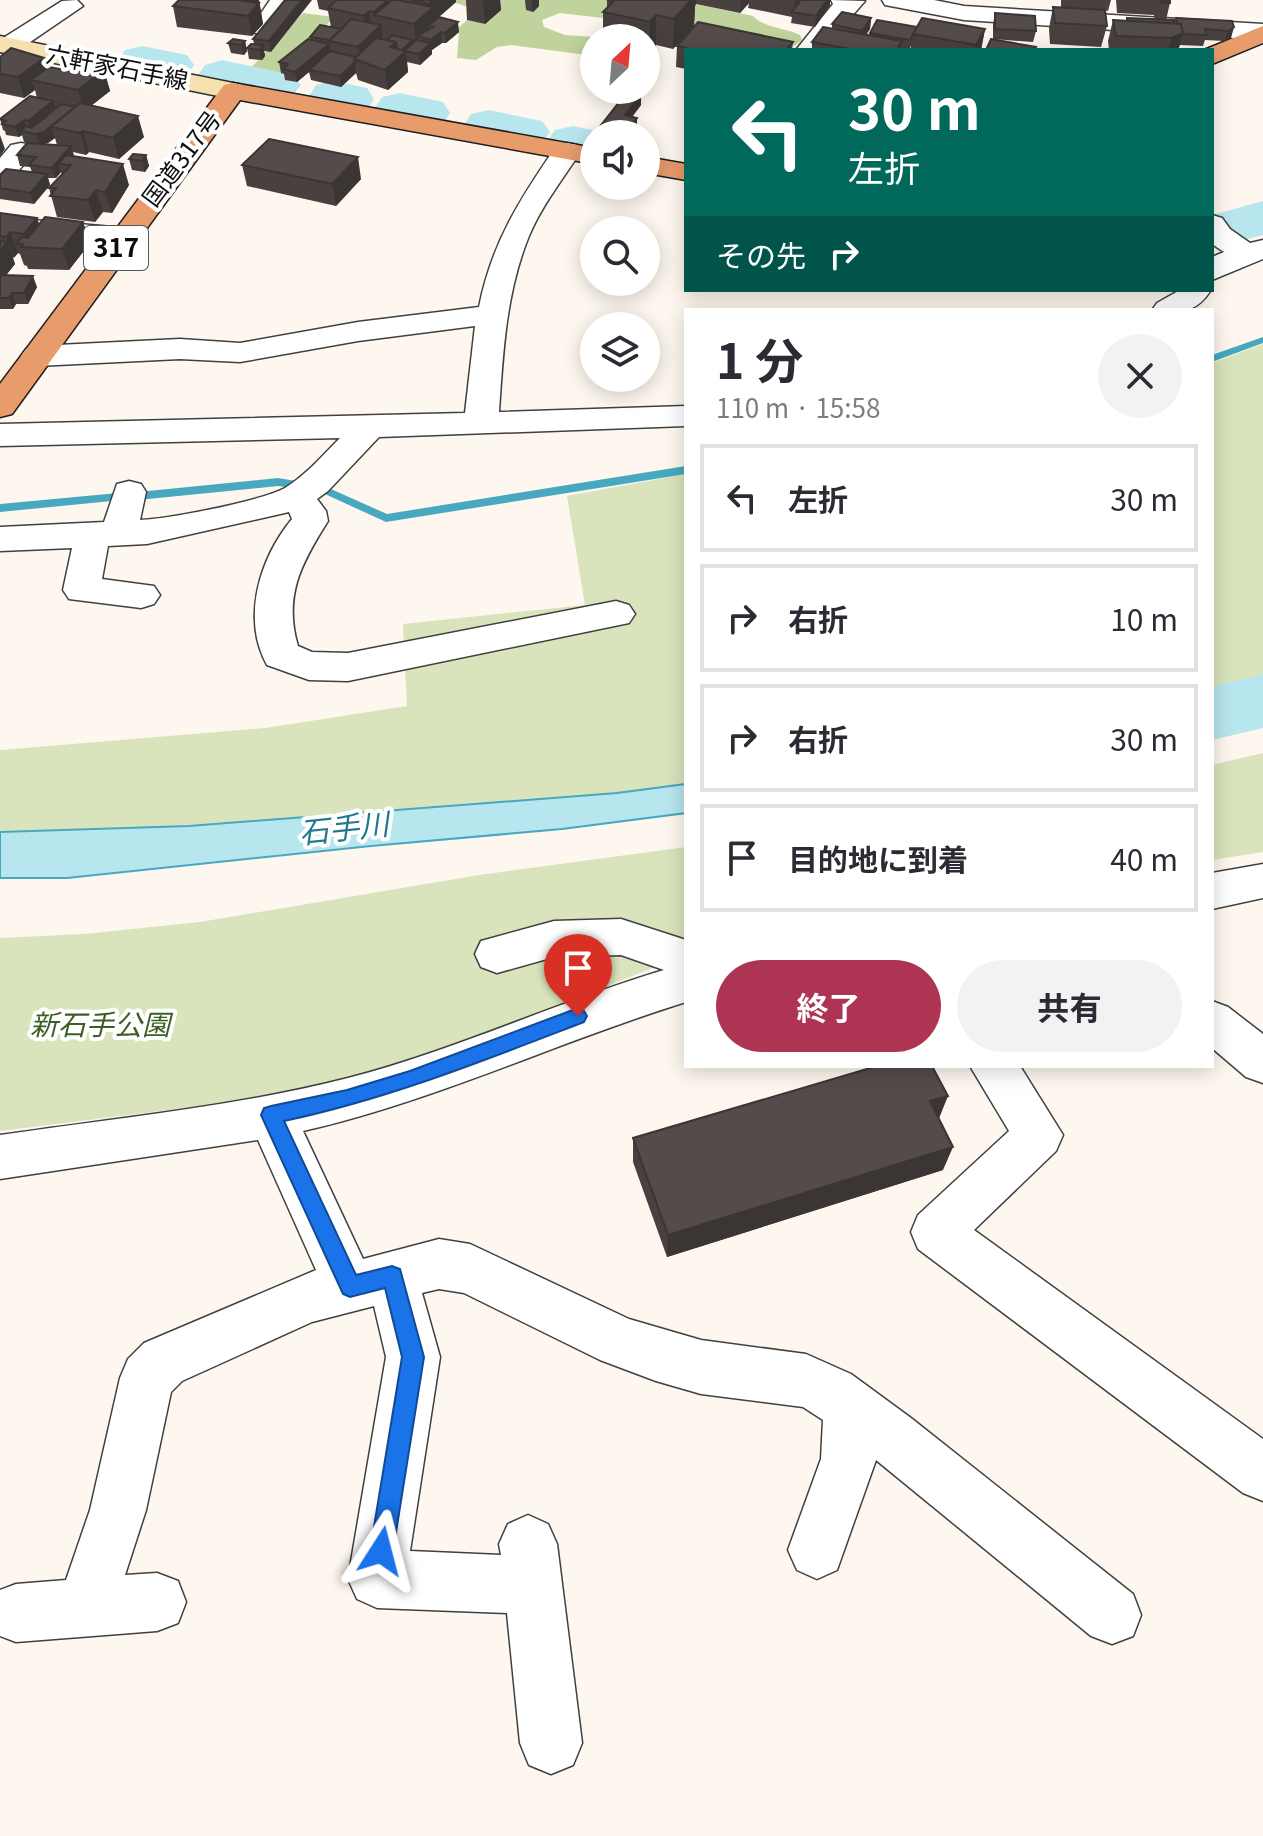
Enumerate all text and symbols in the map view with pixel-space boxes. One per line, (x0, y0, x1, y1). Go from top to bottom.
north arrow (580, 24, 660, 104)
map controls (580, 24, 660, 392)
street label: 六軒家石手線 (43, 35, 191, 96)
text: 30 m (848, 65, 981, 146)
icon: left (716, 80, 820, 184)
street label: 国道317号 (132, 102, 228, 213)
button: sound (580, 120, 660, 200)
text: 左折 (848, 140, 920, 192)
button: search (580, 216, 660, 296)
road number: 317 (84, 226, 148, 270)
text: その先 (716, 232, 806, 276)
icon: right (822, 232, 866, 276)
button: layers (580, 312, 660, 392)
text: 1 分 (716, 323, 803, 393)
button: close (1098, 334, 1182, 418)
text: 110 m · 15:58 (716, 388, 880, 425)
icon: left (720, 476, 764, 520)
text: 左折 (788, 476, 848, 520)
text: 30 m (1110, 476, 1178, 520)
icon: right (720, 596, 764, 640)
text: 右折 (788, 596, 848, 640)
text: 10 m (1110, 596, 1178, 640)
icon: right (720, 716, 764, 760)
text: 右折 (788, 716, 848, 760)
text: 30 m (1110, 716, 1178, 760)
water label: 石手川 (297, 799, 394, 853)
icon: arrive (720, 836, 764, 880)
text: 目的地に到着 (788, 836, 968, 880)
text: 40 m (1110, 836, 1178, 880)
pin (544, 934, 612, 1016)
icon: arrive (556, 946, 600, 990)
button: 終了 (716, 960, 941, 1052)
button: 共有 (957, 960, 1182, 1052)
park label: 新石手公園 (30, 1003, 174, 1043)
position arrow (339, 1509, 423, 1593)

